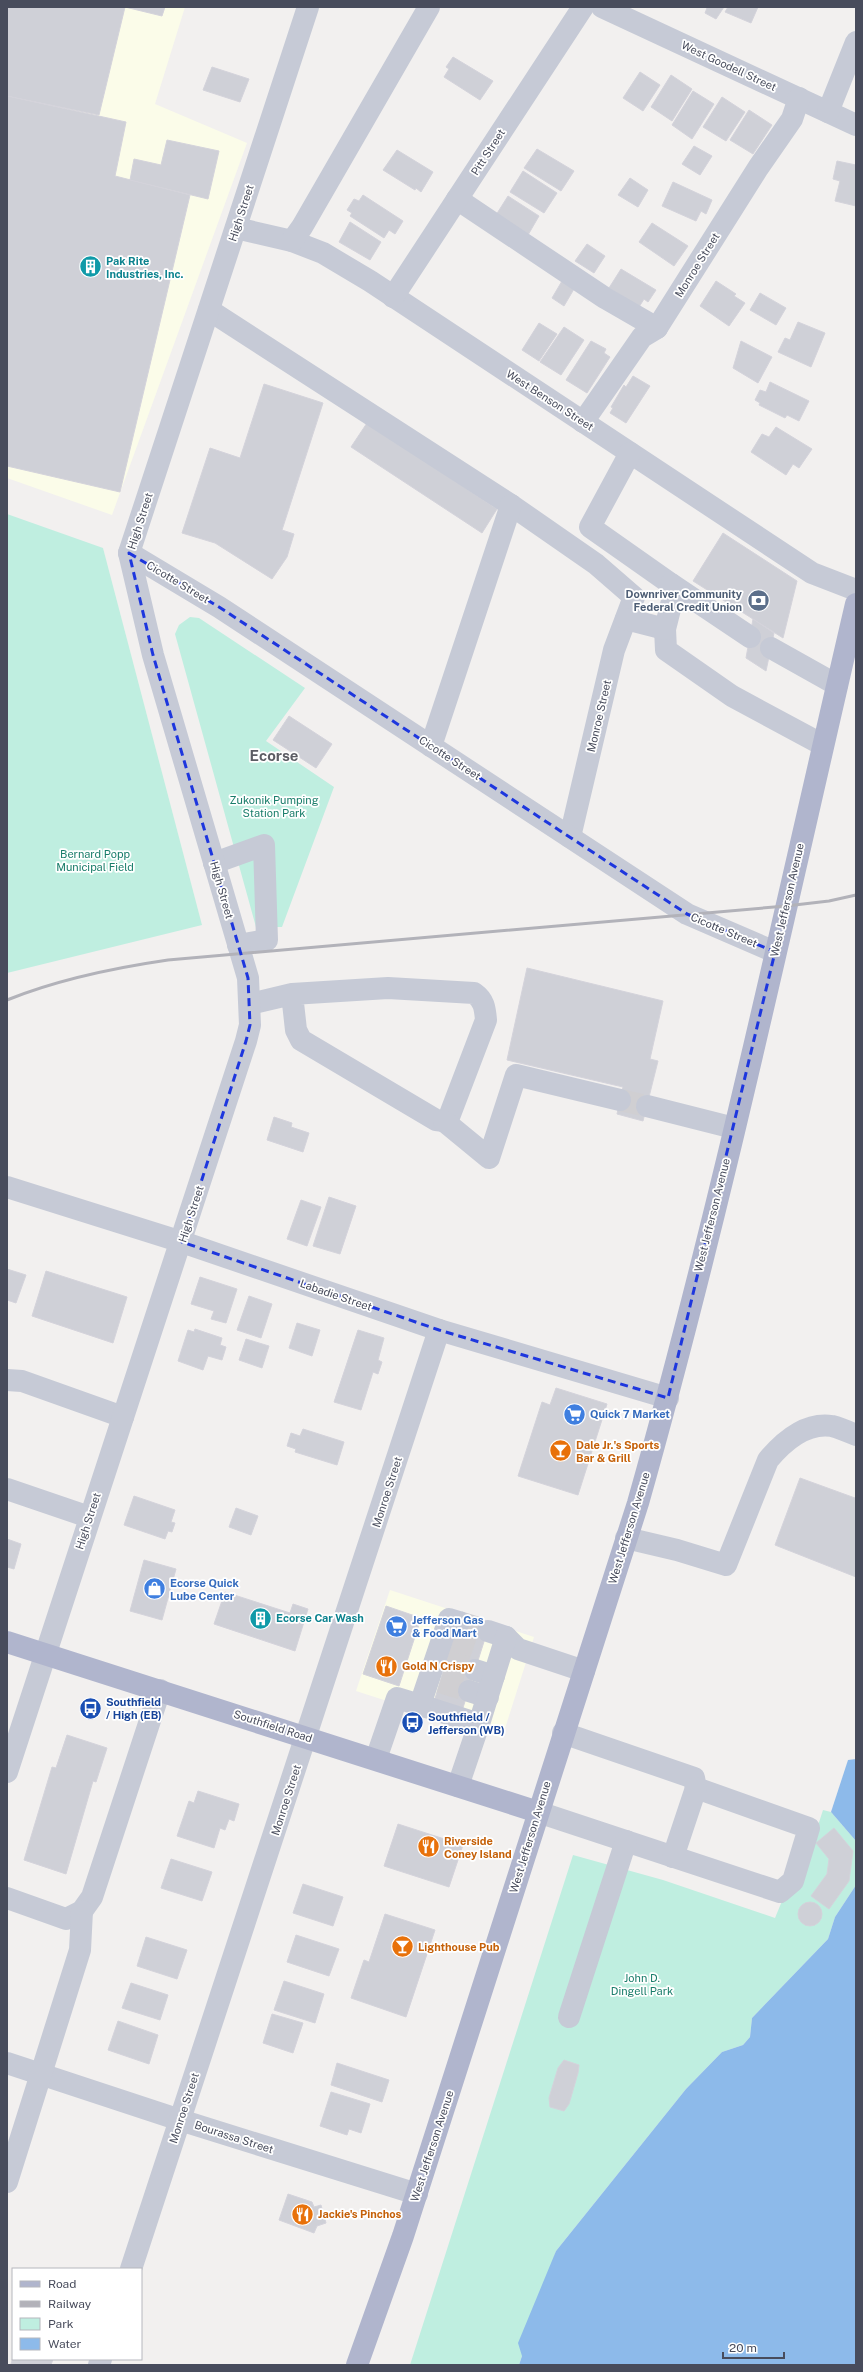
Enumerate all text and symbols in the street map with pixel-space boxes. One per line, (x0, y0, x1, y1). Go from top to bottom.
street label: West Goodell Street (680, 39, 778, 93)
street label: Pitt Street (469, 127, 507, 177)
street label: High Street (226, 183, 256, 243)
street label: Monroe Street (672, 231, 722, 299)
building icon: Pak Rite Industries, Inc. (77, 254, 103, 280)
place label: Pak Rite Industries, Inc. (106, 255, 183, 280)
street label: West Benson Street (504, 367, 596, 433)
street label: High Street (125, 491, 155, 551)
street label: Cicotte Street (144, 559, 212, 605)
bank icon: Downriver Community Federal Credit Union (745, 587, 771, 613)
place label: Downriver Community Federal Credit Union (626, 588, 743, 613)
street label: Monroe Street (585, 679, 613, 753)
street label: Cicotte Street (417, 734, 483, 782)
district label: Ecorse (250, 747, 299, 764)
park label: Zukonik Pumping Station Park (229, 794, 319, 819)
street label: West Jefferson Avenue (768, 842, 806, 958)
park label: Bernard Popp Municipal Field (56, 848, 134, 873)
street label: High Street (208, 860, 236, 920)
street label: Cicotte Street (689, 911, 759, 949)
street label: West Jefferson Avenue (692, 1157, 732, 1273)
street label: High Street (176, 1184, 206, 1244)
street label: Labadie Street (299, 1277, 373, 1313)
supermarket icon: Quick 7 Market (561, 1401, 587, 1427)
place label: Quick 7 Market (590, 1408, 670, 1420)
bar icon: Dale Jr.'s Sports Bar & Grill (547, 1438, 573, 1464)
place label: Dale Jr.'s Sports Bar & Grill (576, 1439, 660, 1464)
street label: Monroe Street (370, 1455, 404, 1529)
street label: West Jefferson Avenue (606, 1471, 652, 1585)
street label: High Street (73, 1491, 103, 1551)
shop icon: Ecorse Quick Lube Center (141, 1576, 167, 1602)
place label: Ecorse Quick Lube Center (170, 1577, 239, 1602)
building icon: Ecorse Car Wash (247, 1605, 273, 1631)
place label: Ecorse Car Wash (276, 1612, 364, 1624)
supermarket icon: Jefferson Gas & Food Mart (384, 1613, 410, 1639)
place label: Jefferson Gas & Food Mart (412, 1614, 484, 1639)
restaurant icon: Gold N Crispy (374, 1653, 400, 1679)
place label: Gold N Crispy (402, 1660, 475, 1672)
bus stop icon: Southfield / High (EB) (78, 1695, 104, 1721)
place label: Southfield / High (EB) (106, 1696, 162, 1721)
street label: Southfield Road (232, 1708, 314, 1744)
bus stop icon: Southfield / Jefferson (WB) (400, 1710, 426, 1736)
place label: Southfield / Jefferson (WB) (428, 1711, 505, 1736)
street label: Monroe Street (269, 1763, 303, 1837)
street label: West Jefferson Avenue (507, 1780, 553, 1894)
restaurant icon: Riverside Coney Island (415, 1834, 441, 1860)
place label: Riverside Coney Island (444, 1835, 512, 1860)
bar icon: Lighthouse Pub (390, 1934, 416, 1960)
place label: Lighthouse Pub (418, 1941, 500, 1953)
park label: John D. Dingell Park (611, 1972, 673, 1997)
street label: Monroe Street (167, 2071, 201, 2145)
street label: West Jefferson Avenue (408, 2089, 456, 2203)
street label: Bourassa Street (193, 2119, 275, 2155)
restaurant icon: Jackie's Pinchos (289, 2201, 315, 2227)
place label: Jackie's Pinchos (318, 2208, 402, 2220)
legend (12, 2268, 142, 2360)
text: Road (48, 2277, 76, 2291)
text: Railway (48, 2297, 92, 2311)
text: Park (48, 2317, 74, 2331)
scale bar (723, 2334, 784, 2360)
text: Water (48, 2337, 82, 2351)
text: 20 m (729, 2341, 757, 2355)

